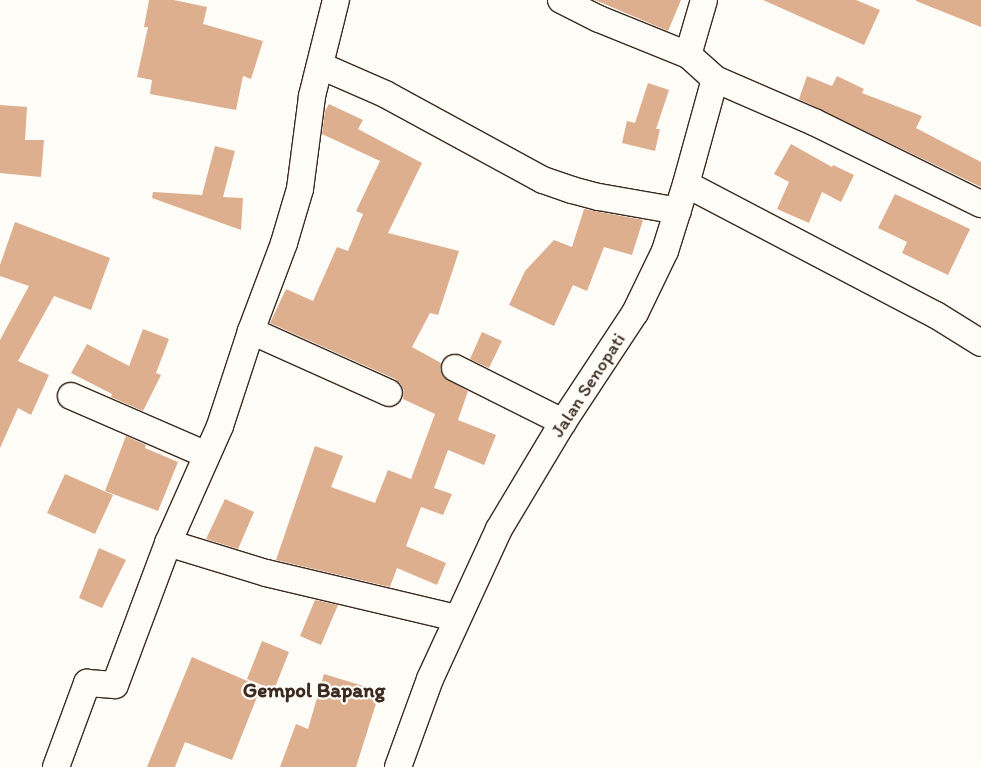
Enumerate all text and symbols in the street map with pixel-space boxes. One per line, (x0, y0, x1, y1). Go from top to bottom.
street label: Jalan Senopati (546, 329, 630, 441)
district label: Gempol Bapang (243, 677, 385, 703)

